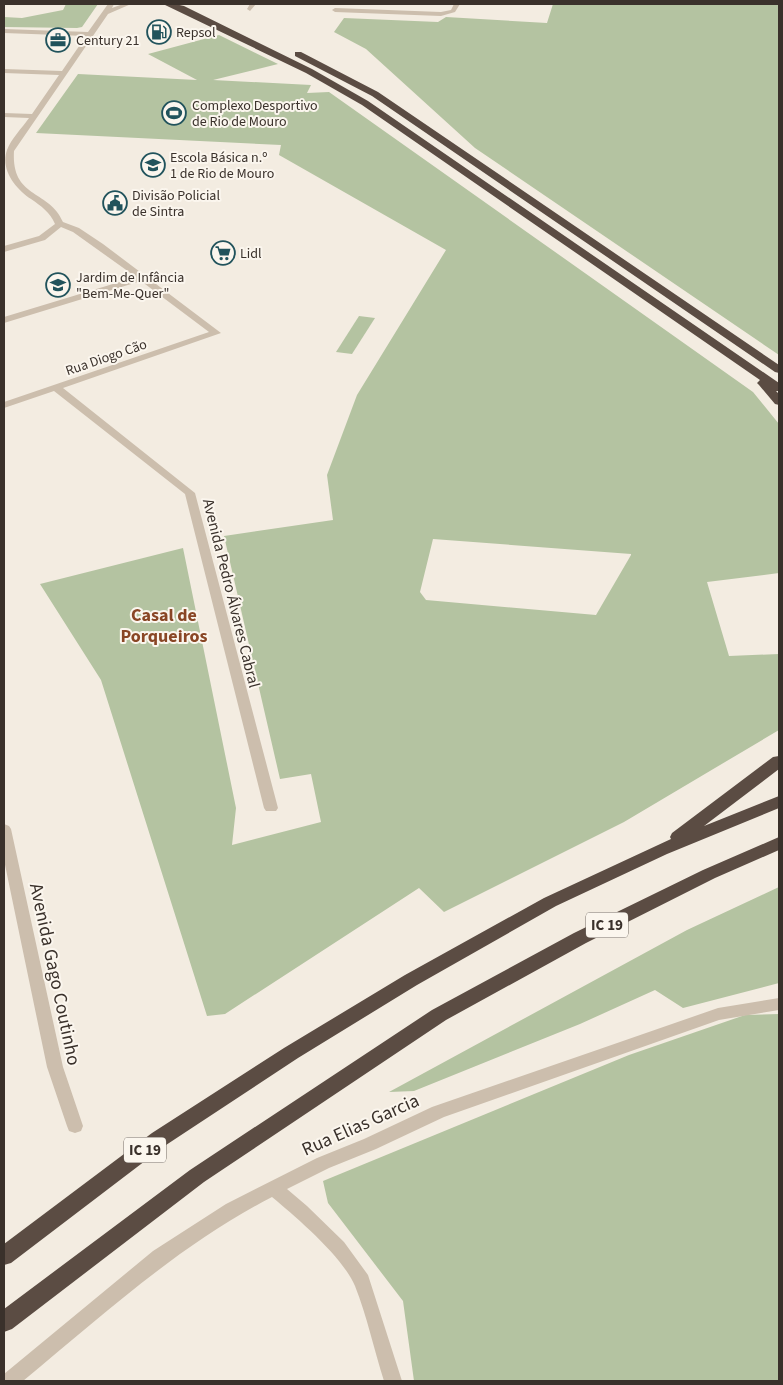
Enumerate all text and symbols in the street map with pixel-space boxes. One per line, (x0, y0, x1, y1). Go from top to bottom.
fuel station icon: Repsol (146, 19, 172, 45)
place label: Repsol (176, 23, 216, 43)
office icon: Century 21 (45, 27, 71, 53)
place label: Century 21 (76, 31, 139, 51)
place label: Complexo Desportivo de Rio de Mouro (192, 96, 318, 132)
sports icon: Complexo Desportivo de Rio de Mouro (161, 100, 187, 126)
place label: Escola Básica n.º 1 de Rio de Mouro (170, 148, 274, 184)
school or university icon: Escola Básica n.º 1 de Rio de Mouro (140, 152, 166, 178)
place label: Divisão Policial de Sintra (132, 186, 220, 222)
public building icon: Divisão Policial de Sintra (102, 190, 128, 216)
supermarket icon: Lidl (210, 240, 236, 266)
place label: Lidl (240, 244, 262, 264)
place label: Jardim de Infância "Bem-Me-Quer" (76, 268, 184, 304)
school or university icon: Jardim de Infância "Bem-Me-Quer" (45, 272, 71, 298)
street label: Rua Diogo Cão (63, 335, 150, 381)
street label: Avenida Pedro Álvares Cabral (197, 496, 265, 690)
district label: Casal de Porqueiros (120, 603, 208, 649)
street label: Avenida Gago Coutinho (22, 881, 87, 1068)
road number: IC 19 (586, 912, 628, 938)
street label: Rua Elias Garcia (298, 1087, 424, 1163)
road number: IC 19 (124, 1138, 166, 1162)

